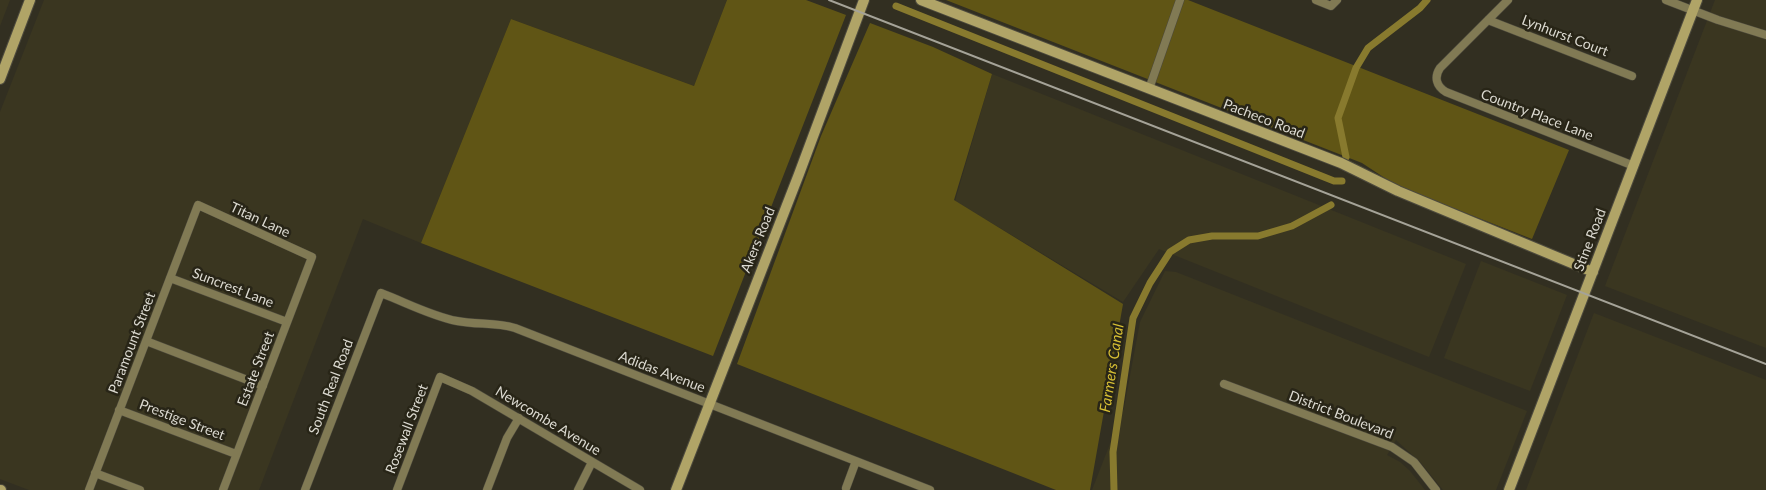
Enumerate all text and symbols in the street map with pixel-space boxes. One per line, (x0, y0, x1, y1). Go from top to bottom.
street label: Lynhurst Court (1519, 12, 1611, 60)
street label: Country Place Lane (1478, 86, 1596, 144)
street label: Pacheco Road (1221, 96, 1307, 142)
street label: Titan Lane (227, 199, 293, 241)
street label: Akers Road (737, 205, 779, 275)
street label: Stine Road (1570, 206, 1610, 274)
street label: Suncrest Lane (190, 265, 276, 311)
street label: Paramount Street (105, 290, 159, 396)
water label: Farmers Canal (1096, 322, 1128, 414)
street label: Estate Street (234, 329, 278, 409)
street label: South Real Road (305, 337, 357, 437)
street label: Adidas Avenue (616, 348, 708, 396)
street label: Rosewall Street (382, 382, 432, 476)
street label: Newcombe Avenue (492, 383, 604, 459)
street label: District Boulevard (1286, 387, 1396, 443)
street label: Prestige Street (137, 396, 227, 444)

